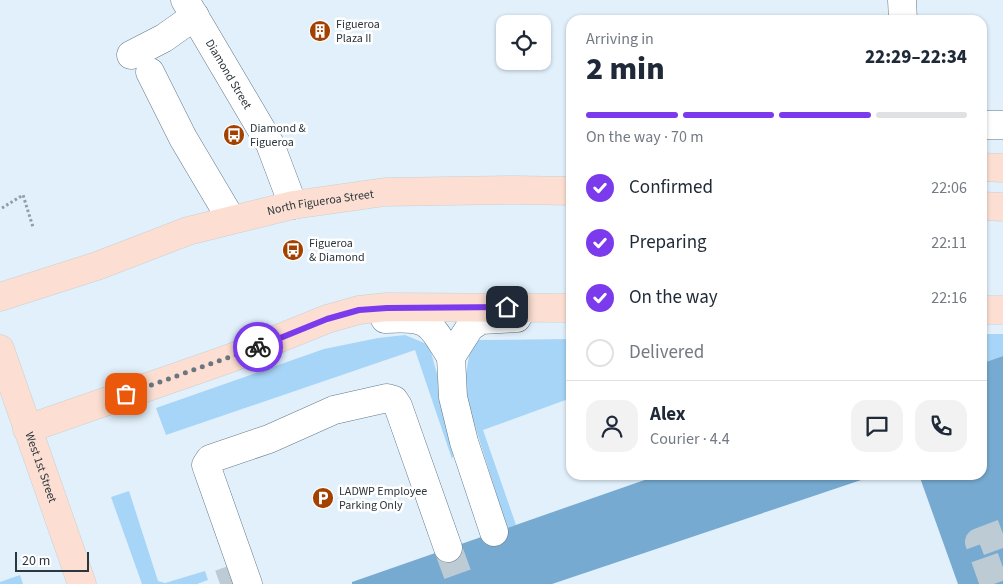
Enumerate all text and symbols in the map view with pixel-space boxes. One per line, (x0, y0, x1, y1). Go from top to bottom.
map controls (496, 15, 551, 70)
button: locate (496, 15, 551, 70)
place label: Figueroa Plaza II (336, 16, 380, 47)
building icon: Figueroa Plaza II (308, 19, 332, 43)
text: Arriving in (586, 28, 654, 50)
street label: Diamond Street (201, 36, 256, 112)
text: 22:29–22:34 (865, 44, 967, 71)
text: 2 min (586, 46, 665, 92)
place label: Diamond & Figueroa (250, 120, 306, 151)
bus stop icon: Diamond & Figueroa (222, 123, 246, 147)
text: On the way · 70 m (586, 126, 703, 148)
icon: check (586, 174, 614, 202)
text: Confirmed (629, 174, 713, 201)
text: 22:06 (931, 177, 967, 199)
street label: North Figueroa Street (265, 185, 375, 220)
icon: check (586, 229, 614, 257)
text: Preparing (629, 229, 707, 256)
text: 22:11 (931, 232, 967, 254)
place label: Figueroa & Diamond (309, 235, 365, 266)
bus stop icon: Figueroa & Diamond (281, 238, 305, 262)
icon: check (586, 284, 614, 312)
text: On the way (629, 284, 718, 311)
pin (486, 286, 528, 328)
text: 22:16 (931, 287, 967, 309)
icon: home (493, 293, 521, 321)
courier (233, 322, 283, 372)
icon: bike (244, 333, 272, 361)
text: Delivered (629, 339, 704, 366)
pin (105, 373, 147, 415)
icon: bag (112, 380, 140, 408)
button: person (586, 400, 638, 452)
button: chat (851, 400, 903, 452)
button: phone (915, 400, 967, 452)
text: Alex (650, 401, 686, 428)
text: Courier · 4.4 (650, 428, 730, 450)
street label: West 1st Street (21, 429, 61, 505)
place label: LADWP Employee Parking Only (339, 483, 427, 514)
parking icon: LADWP Employee Parking Only (311, 486, 335, 510)
scale bar (15, 549, 89, 572)
text: 20 m (22, 551, 50, 571)

